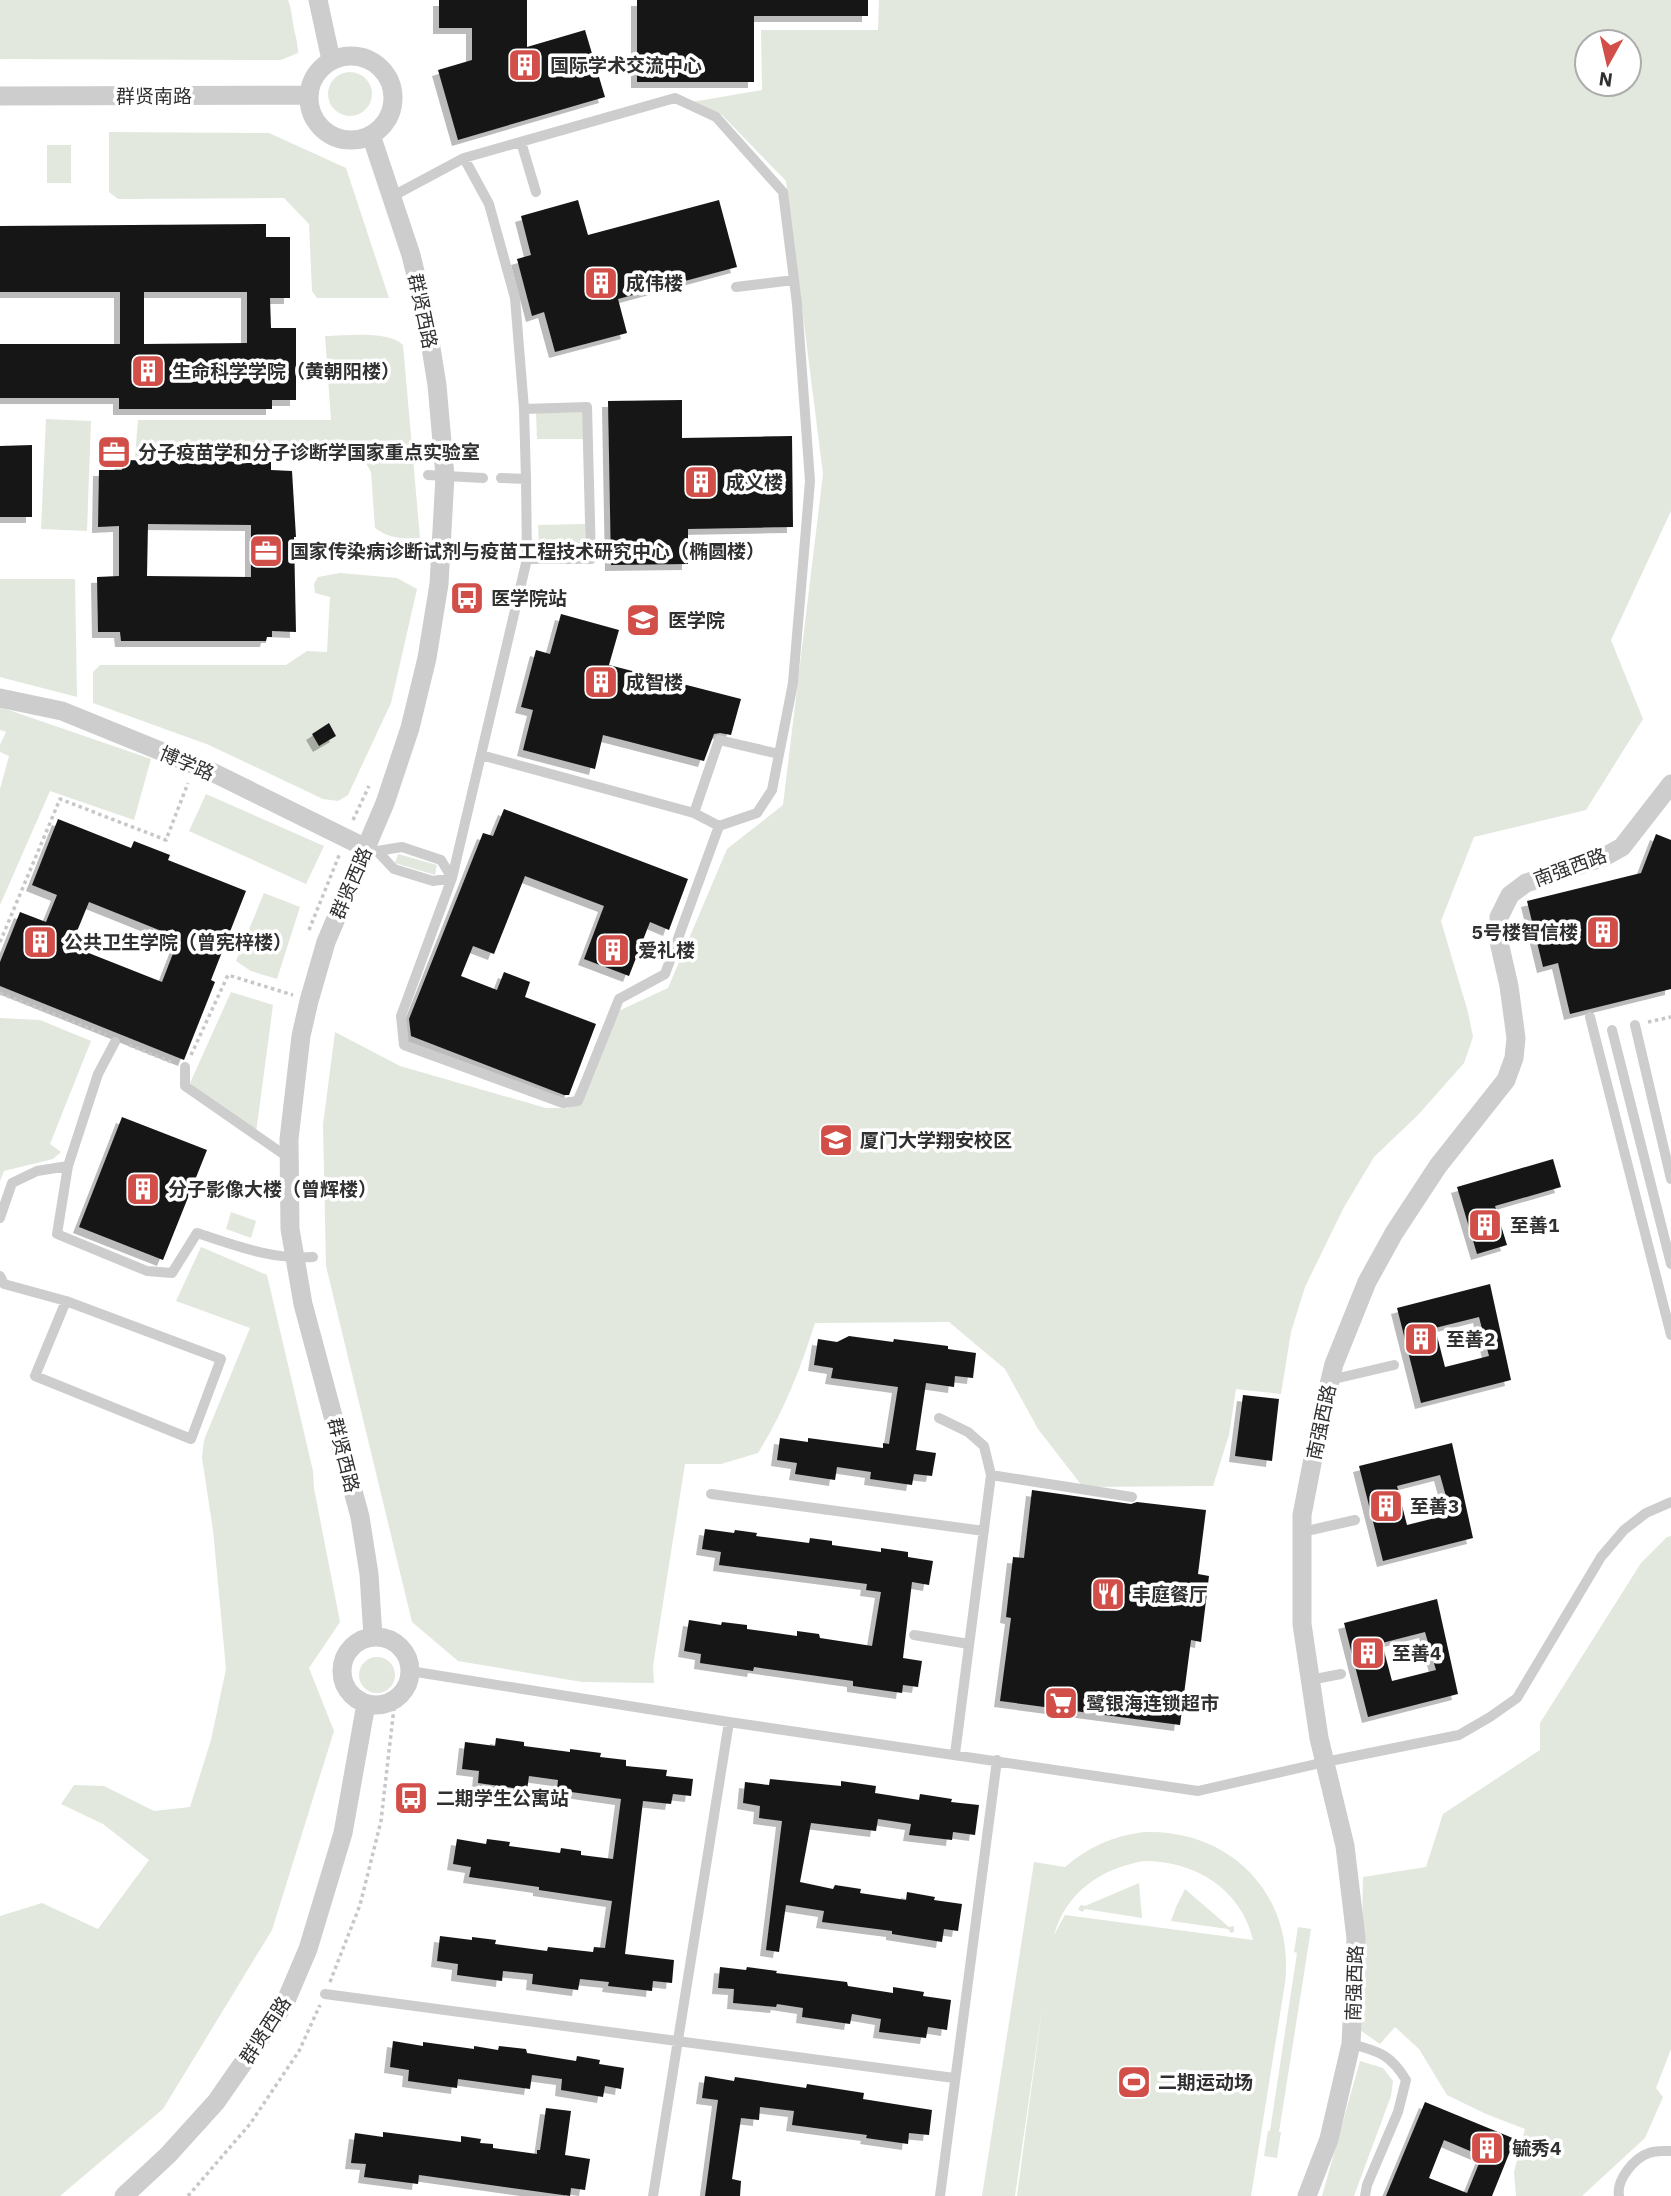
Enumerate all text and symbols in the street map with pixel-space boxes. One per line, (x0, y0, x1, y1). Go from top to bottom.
north arrow (1573, 28, 1643, 98)
building icon: 国际学术交流中心 (506, 46, 544, 84)
place label: 国际学术交流中心 (550, 53, 702, 77)
text: N (1597, 67, 1614, 93)
street label: 群贤南路 (116, 84, 192, 108)
building icon: 成伟楼 (582, 264, 620, 302)
street label: 群贤西路 (403, 271, 443, 351)
place label: 成伟楼 (626, 271, 683, 295)
building icon: 生命科学学院（黄朝阳楼） (129, 352, 167, 390)
place label: 生命科学学院（黄朝阳楼） (172, 359, 400, 383)
office icon: 分子疫苗学和分子诊断学国家重点实验室 (95, 433, 133, 471)
place label: 分子疫苗学和分子诊断学国家重点实验室 (138, 440, 480, 464)
building icon: 成义楼 (682, 463, 720, 501)
place label: 成义楼 (726, 470, 783, 494)
office icon: 国家传染病诊断试剂与疫苗工程技术研究中心（椭圆楼） (247, 532, 285, 570)
place label: 国家传染病诊断试剂与疫苗工程技术研究中心（椭圆楼） (290, 539, 765, 563)
bus stop icon: 医学院站 (448, 579, 486, 617)
place label: 医学院站 (491, 586, 567, 610)
school or university icon: 医学院 (624, 601, 662, 639)
place label: 医学院 (668, 608, 725, 632)
building icon: 成智楼 (582, 663, 620, 701)
place label: 成智楼 (626, 670, 683, 694)
street label: 博学路 (156, 741, 218, 785)
street label: 群贤西路 (325, 843, 377, 923)
street label: 南强西路 (1530, 843, 1610, 891)
building icon: 5号楼智信楼 (1584, 913, 1622, 951)
place label: 5号楼智信楼 (1472, 920, 1578, 944)
building icon: 公共卫生学院（曾宪梓楼） (21, 923, 59, 961)
place label: 公共卫生学院（曾宪梓楼） (64, 930, 292, 954)
building icon: 爱礼楼 (594, 931, 632, 969)
place label: 爱礼楼 (638, 938, 695, 962)
school or university icon: 厦门大学翔安校区 (817, 1121, 855, 1159)
place label: 厦门大学翔安校区 (860, 1128, 1012, 1152)
building icon: 分子影像大楼（曾辉楼） (124, 1170, 162, 1208)
place label: 分子影像大楼（曾辉楼） (168, 1177, 377, 1201)
building icon: 至善1 (1466, 1206, 1504, 1244)
place label: 至善1 (1510, 1213, 1560, 1237)
building icon: 至善2 (1402, 1320, 1440, 1358)
place label: 至善2 (1446, 1327, 1495, 1351)
street label: 南强西路 (1301, 1382, 1341, 1462)
street label: 群贤西路 (323, 1415, 365, 1495)
building icon: 至善3 (1367, 1487, 1405, 1525)
place label: 至善3 (1410, 1494, 1459, 1518)
restaurant icon: 丰庭餐厅 (1089, 1575, 1127, 1613)
place label: 丰庭餐厅 (1132, 1582, 1208, 1606)
building icon: 至善4 (1349, 1634, 1387, 1672)
place label: 至善4 (1392, 1641, 1441, 1665)
supermarket icon: 鹭银海连锁超市 (1042, 1684, 1080, 1722)
place label: 鹭银海连锁超市 (1086, 1691, 1219, 1715)
bus stop icon: 二期学生公寓站 (392, 1779, 430, 1817)
place label: 二期学生公寓站 (436, 1786, 569, 1810)
street label: 南强西路 (1341, 1945, 1367, 2021)
street label: 群贤西路 (234, 1992, 296, 2068)
sports icon: 二期运动场 (1115, 2063, 1153, 2101)
place label: 二期运动场 (1158, 2070, 1253, 2094)
building icon: 毓秀4 (1468, 2129, 1506, 2167)
place label: 毓秀4 (1512, 2136, 1561, 2160)

